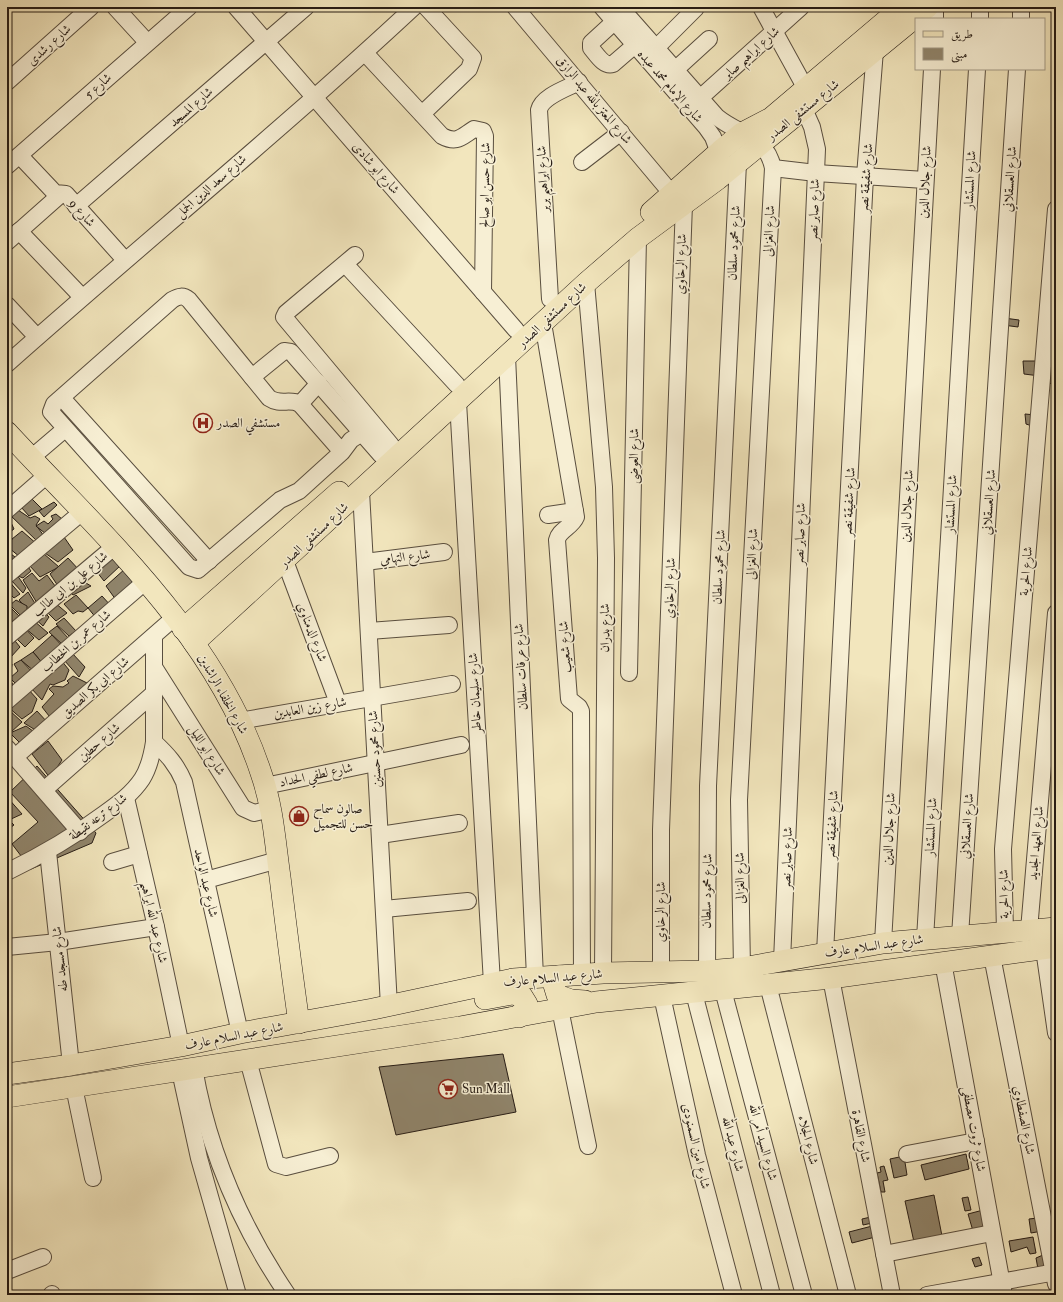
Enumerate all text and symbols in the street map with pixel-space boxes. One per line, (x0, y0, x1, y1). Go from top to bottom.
legend (915, 18, 1045, 70)
street label: شارع رشدى (24, 21, 76, 71)
street label: شارع ابراهيم صابر (718, 23, 786, 88)
text: طريق (951, 27, 973, 42)
street label: شارع الإمام محمد عبده (632, 46, 706, 128)
text: مبنى (951, 47, 967, 63)
street label: شارع المعتز بالله عبد الرازق (550, 51, 638, 149)
street label: شارع 5 (81, 70, 117, 105)
street label: شارع مستشفى الصدر (762, 76, 844, 148)
street label: شارع المسجد (166, 84, 218, 133)
street label: شارع ابو شادى (347, 139, 403, 199)
street label: شارع حسن ابو صالح (476, 142, 497, 228)
street label: شارع شفيقة نصر (855, 143, 879, 215)
street label: شارع ابراهيم بربر (533, 145, 558, 215)
street label: شارع جلال الدين (915, 145, 938, 219)
street label: شارع العسقلاني (1000, 146, 1023, 213)
street label: شارع المستشار (960, 150, 983, 212)
street label: شارع سعد الدين الجمل (172, 151, 252, 223)
street label: شارع صابر نصر (805, 178, 826, 244)
street label: شارع 9 (62, 195, 99, 232)
street label: شارع محمود سلطان (724, 205, 747, 281)
street label: شارع الغزالى (760, 205, 781, 257)
street label: شارع الرخاوي (672, 233, 693, 295)
street label: شارع مستشفى الصدر (513, 279, 592, 355)
hospital icon: مستشفي الصدر (192, 412, 214, 434)
place label: مستشفي الصدر (215, 415, 280, 436)
street label: شارع العوضى (626, 428, 645, 484)
street label: شارع شفيقة نصر (839, 467, 862, 539)
street label: شارع جلال الدين (897, 469, 920, 543)
street label: شارع العسقلاني (979, 469, 1002, 536)
street label: شارع المستشار (941, 474, 964, 536)
street label: شارع مستشفى الصدر (275, 499, 354, 575)
street label: شارع صابر نصر (791, 502, 812, 568)
street label: شارع الغزالى (743, 528, 764, 580)
street label: شارع محمود سلطان (709, 529, 732, 605)
street label: شارع التهامي (379, 546, 431, 571)
street label: شارع الحرية (1016, 546, 1039, 597)
street label: شارع على بن ابى طالب (29, 548, 113, 622)
street label: شارع الرخاوي (661, 557, 682, 619)
street label: شارع الدمناوي (291, 600, 331, 665)
street label: شارع بدران (597, 603, 616, 653)
street label: شارع عمر بن الخطاب (38, 606, 116, 678)
street label: شارع شعيب (555, 620, 578, 674)
street label: شارع عرفات سلطان (511, 623, 534, 711)
street label: شارع الخلفاء الراشدين (192, 651, 252, 738)
street label: شارع سليمان خاطر (465, 652, 488, 736)
street label: شارع ابى بكر الصديق (58, 653, 134, 723)
street label: شارع زين العابدين (272, 694, 348, 725)
street label: شارع محمود حسنين (365, 710, 388, 788)
street label: شارع حطين (75, 719, 125, 767)
street label: شارع ابو الليل (183, 722, 229, 780)
street label: شارع لطفي الحداد (278, 759, 355, 796)
street label: شارع ترعه نقيطة (66, 790, 132, 846)
street label: شارع شفيقة نصر (822, 790, 845, 862)
street label: شارع جلال الدين (879, 792, 902, 866)
street label: شارع العسقلاني (957, 793, 980, 860)
street label: شارع المستشار (921, 797, 944, 859)
place label: صالون سماح حسن للتجميل (313, 801, 373, 833)
shop icon: صالون سماح حسن للتجميل (288, 805, 310, 827)
street label: شارع العهد الجديد (1025, 805, 1050, 881)
street label: شارع صابر نصر (778, 826, 799, 892)
street label: شارع عبد الواحد (187, 847, 222, 920)
street label: شارع الغزالى (732, 852, 751, 904)
street label: شارع محمود سلطان (698, 853, 719, 929)
street label: شارع الحرية (996, 869, 1015, 919)
street label: شارع عبد الله ابراهيم (132, 879, 174, 966)
street label: شارع الرخاوي (653, 882, 672, 942)
street label: شارع مسجد طه (49, 925, 74, 993)
street label: شارع عبد السلام عارف (824, 931, 925, 964)
street label: شارع عبد السلام عارف (503, 966, 604, 993)
street label: شارع عبد السلام عارف (184, 1019, 285, 1056)
supermarket icon: Sun Mall (437, 1078, 459, 1100)
place label: Sun Mall (462, 1081, 511, 1097)
street label: شارع الصفطاوي (1007, 1084, 1039, 1156)
street label: شارع ثروت مصطفى (956, 1085, 989, 1173)
street label: شارع امين السمنودى (675, 1101, 714, 1191)
street label: شارع السيد أمر الله (742, 1101, 784, 1183)
street label: شارع القاهرة (845, 1108, 874, 1164)
street label: شارع عبد الله (716, 1114, 750, 1174)
street label: شارع الجلاء (791, 1114, 822, 1167)

